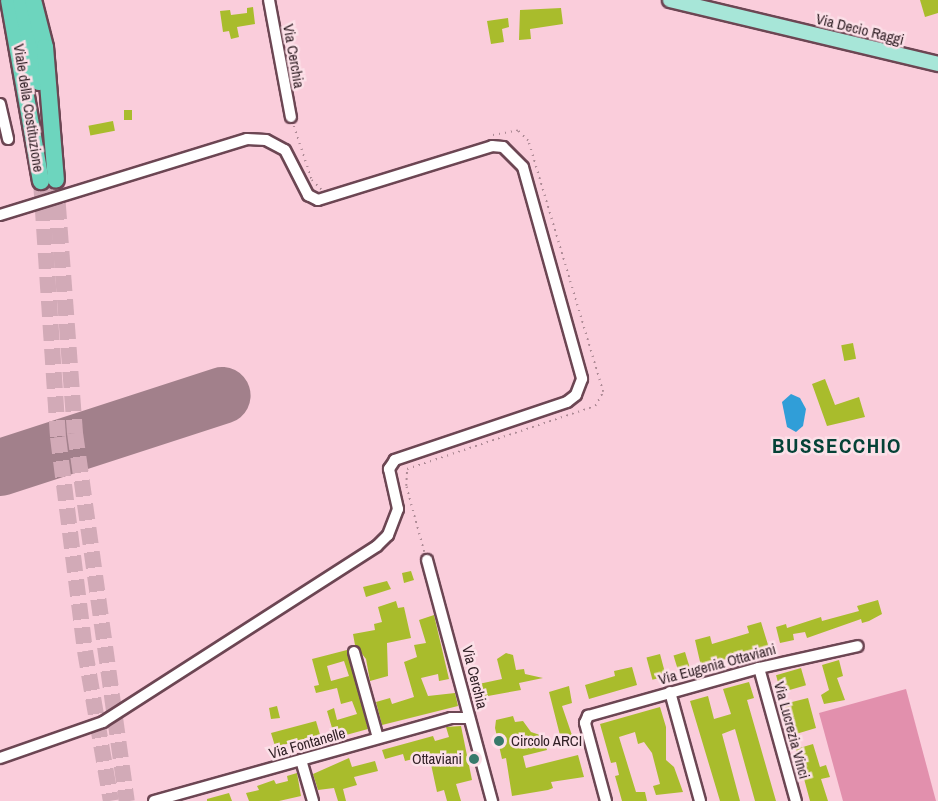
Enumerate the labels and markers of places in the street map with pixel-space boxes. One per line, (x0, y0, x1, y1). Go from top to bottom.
place label: Circolo ARCI (511, 732, 583, 750)
marker: Circolo ARCI (492, 734, 506, 748)
place label: Ottaviani (412, 750, 462, 768)
marker: Ottaviani (467, 752, 481, 766)

